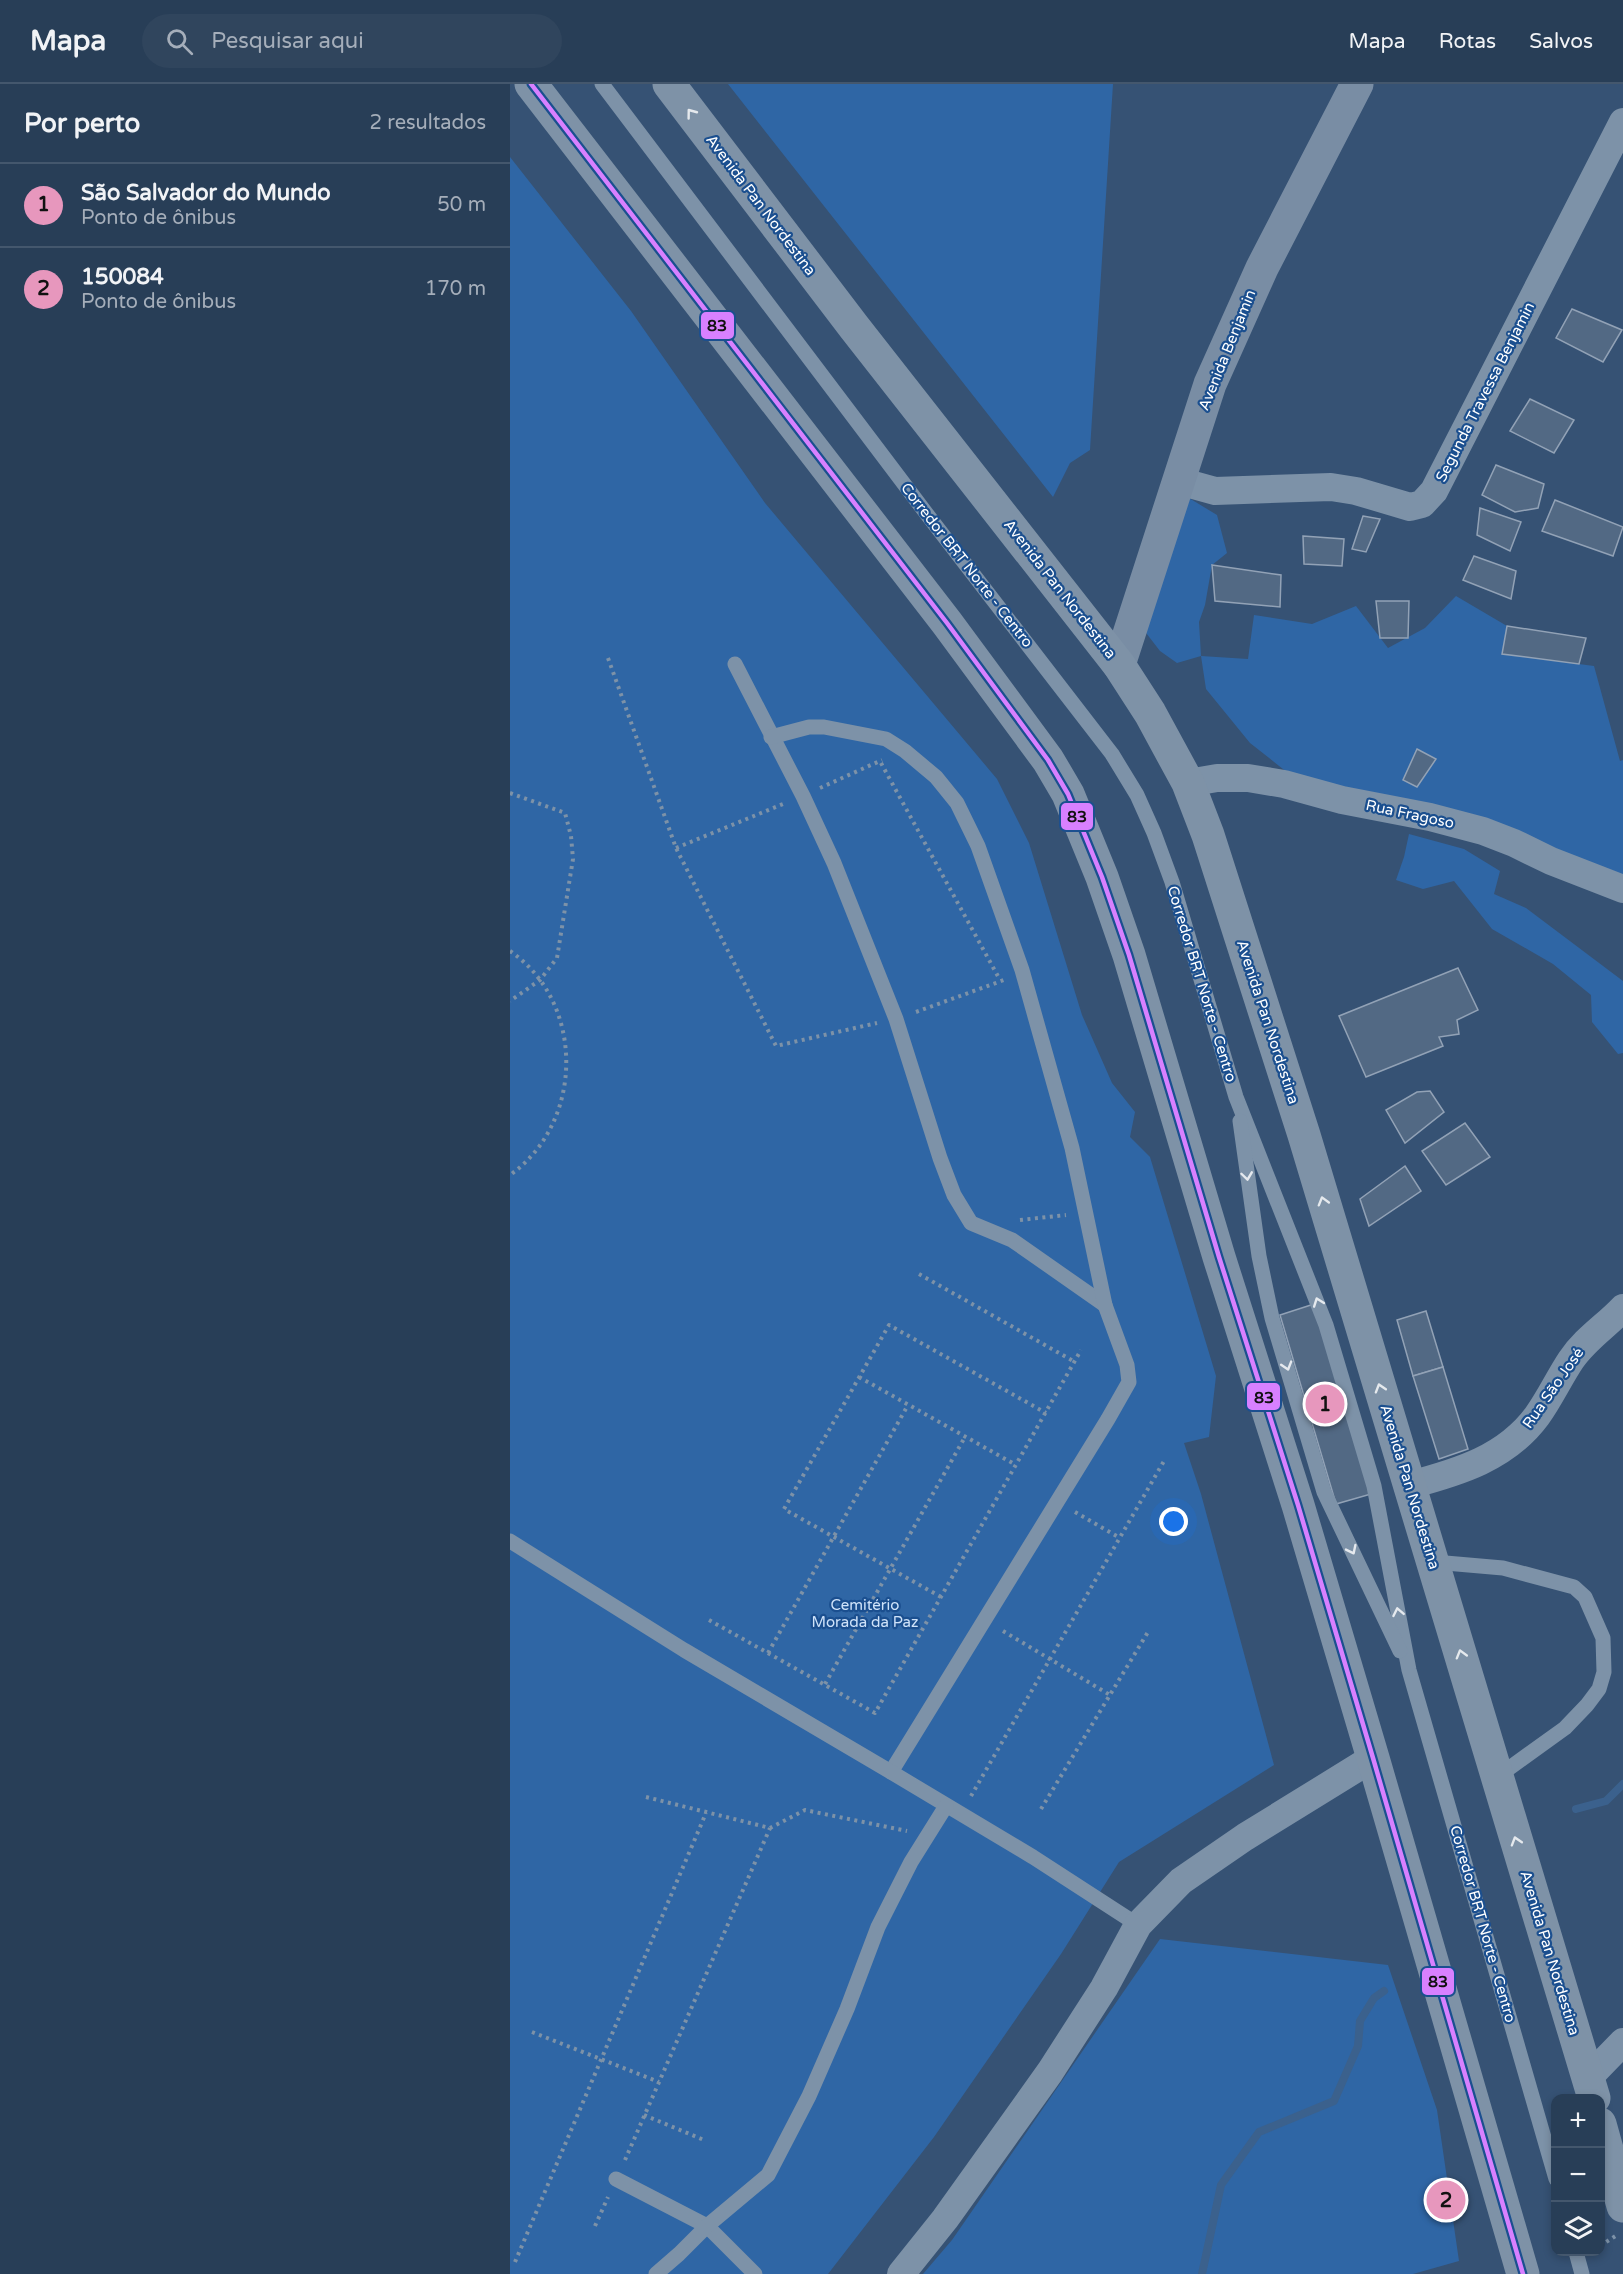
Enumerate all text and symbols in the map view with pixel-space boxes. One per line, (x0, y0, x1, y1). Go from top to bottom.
search box (142, 14, 562, 68)
text: Mapa (30, 24, 106, 58)
icon: search (163, 25, 196, 58)
text: Pesquisar aqui (211, 28, 364, 54)
text: Mapa (1348, 29, 1406, 54)
text: Rotas (1439, 29, 1496, 54)
text: Salvos (1529, 29, 1593, 54)
text: Por perto (24, 108, 140, 139)
one-way arrow (687, 108, 698, 119)
text: 2 resultados (370, 111, 486, 135)
street label: Avenida Pan Nordestina (702, 131, 820, 279)
text: São Salvador do Mundo (81, 180, 331, 206)
text: 1 (37, 193, 50, 217)
text: 50 m (437, 193, 486, 217)
text: Ponto de ônibus (81, 206, 236, 230)
text: 150084 (81, 264, 164, 290)
text: 2 (37, 277, 50, 301)
text: 170 m (425, 277, 486, 301)
street label: Avenida Benjamin (1195, 287, 1259, 413)
text: Ponto de ônibus (81, 290, 236, 314)
street label: Segunda Travessa Benjamin (1432, 299, 1538, 485)
line badge: 83 (700, 311, 735, 340)
text: 83 (707, 316, 727, 336)
street label: Corredor BRT Norte - Centro (897, 479, 1037, 651)
street label: Avenida Pan Nordestina (1000, 516, 1120, 662)
street label: Rua Fragoso (1364, 796, 1456, 832)
line badge: 83 (1060, 802, 1094, 831)
text: 83 (1067, 807, 1087, 827)
street label: Corredor BRT Norte - Centro (1164, 884, 1240, 1084)
street label: Avenida Pan Nordestina (1233, 938, 1303, 1106)
one-way arrow (1241, 1171, 1253, 1180)
one-way arrow (1318, 1196, 1331, 1206)
one-way arrow (1312, 1297, 1325, 1308)
street label: Rua São José (1518, 1344, 1588, 1432)
one-way arrow (1280, 1360, 1292, 1371)
line badge: 83 (1246, 1382, 1281, 1411)
pin: 1 (1306, 1382, 1344, 1426)
one-way arrow (1375, 1383, 1387, 1393)
text: 83 (1254, 1388, 1274, 1408)
street label: Avenida Pan Nordestina (1376, 1402, 1444, 1572)
your location (1159, 1507, 1188, 1536)
one-way arrow (1344, 1543, 1356, 1554)
park label: Cemitério Morada da Paz (812, 1596, 918, 1631)
one-way arrow (1392, 1608, 1405, 1618)
one-way arrow (1456, 1650, 1468, 1660)
street label: Corredor BRT Norte - Centro (1446, 1823, 1520, 2025)
one-way arrow (1511, 1836, 1523, 1847)
street label: Avenida Pan Nordestina (1516, 1868, 1584, 2038)
line badge: 83 (1421, 1967, 1455, 1996)
text: 83 (1428, 1972, 1448, 1992)
map controls (1551, 2094, 1605, 2256)
button: + (1551, 2094, 1605, 2148)
button: − (1551, 2148, 1605, 2202)
pin: 2 (1426, 2178, 1466, 2222)
button: layers (1551, 2202, 1605, 2256)

